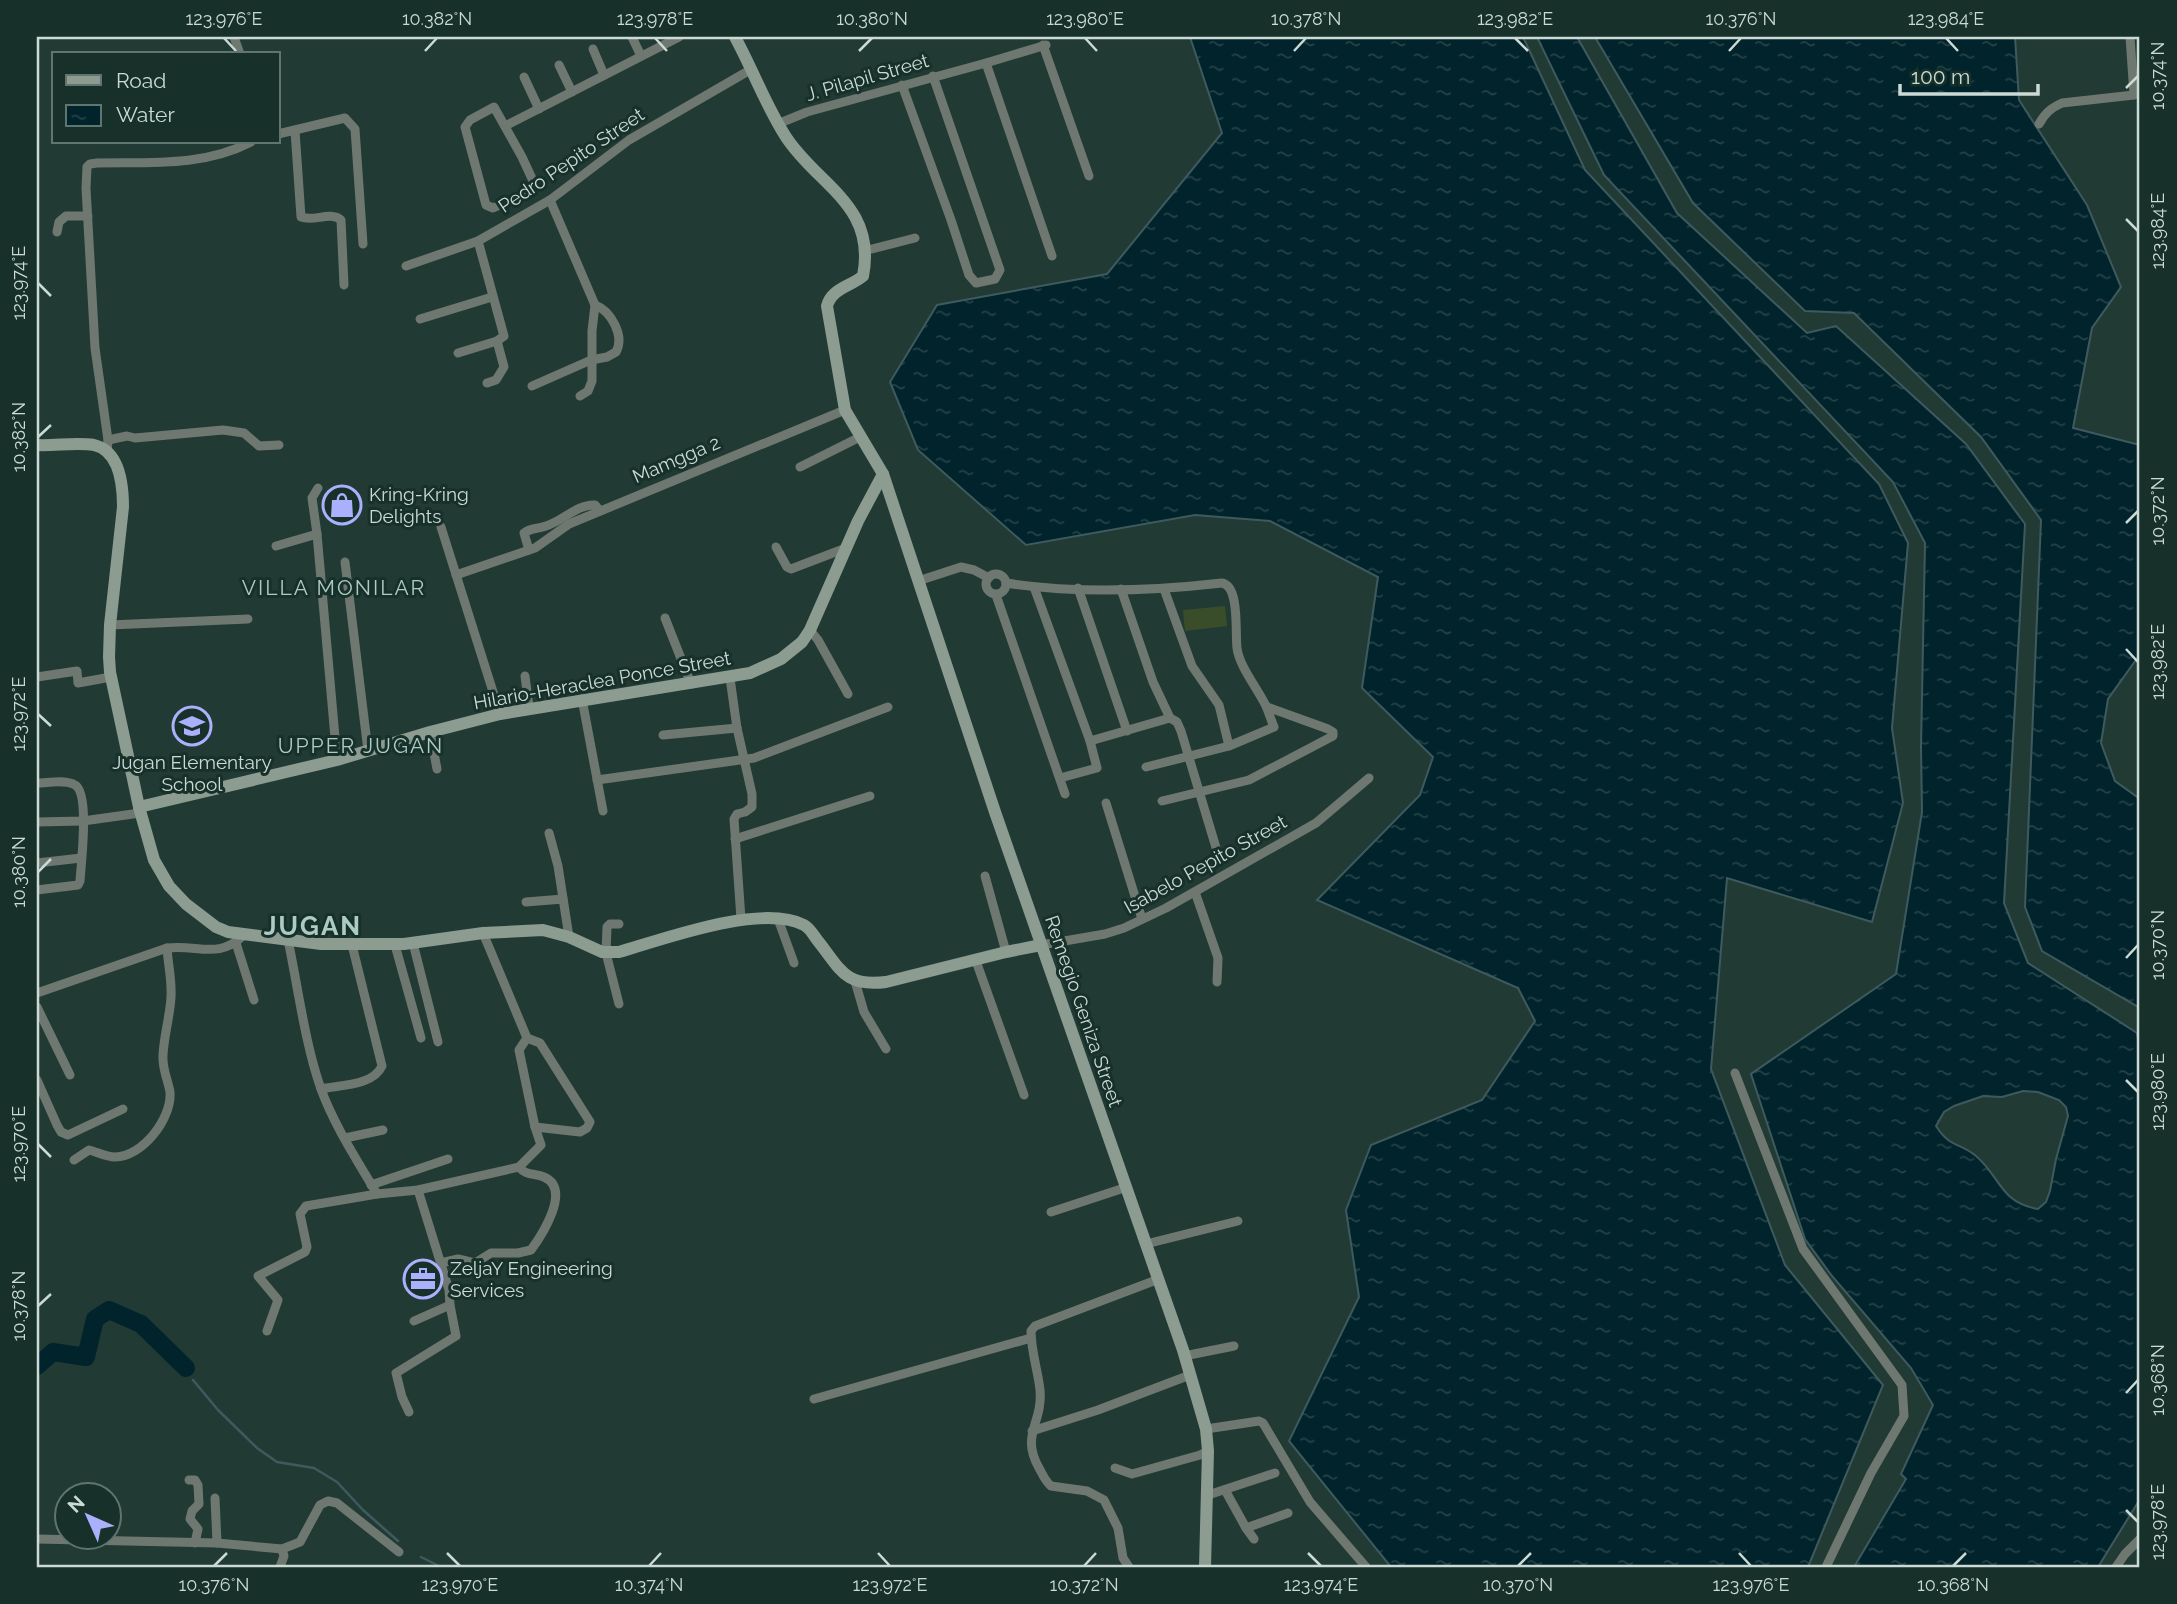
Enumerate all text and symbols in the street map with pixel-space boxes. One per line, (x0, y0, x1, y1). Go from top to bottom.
text: 123.976°E (186, 8, 262, 29)
text: 10.382°N (402, 8, 472, 29)
text: 123.978°E (617, 8, 693, 29)
text: 10.380°N (836, 8, 908, 29)
text: 123.980°E (1046, 8, 1124, 29)
text: 10.378°N (1271, 8, 1341, 29)
text: 123.982°E (1477, 8, 1553, 29)
text: 10.376°N (1706, 8, 1776, 29)
text: 123.984°E (1908, 8, 1984, 29)
text: 10.374°N (2147, 42, 2168, 110)
street label: J. Pilapil Street (803, 49, 932, 105)
legend (52, 52, 280, 144)
scale bar (1900, 52, 2039, 96)
text: 100 m (1911, 64, 1970, 89)
text: Road (116, 68, 166, 93)
text: Water (116, 102, 175, 127)
street label: Pedro Pepito Street (494, 103, 648, 217)
text: 123.984°E (2147, 193, 2168, 269)
text: 123.974°E (8, 246, 29, 320)
text: 10.382°N (8, 402, 29, 472)
street label: Mamgga 2 (629, 431, 723, 487)
text: 10.372°N (2147, 476, 2168, 546)
place label: Kring-Kring Delights (369, 483, 469, 527)
shop icon: Kring-Kring Delights (321, 484, 363, 526)
district label: VILLA MONILAR (242, 575, 426, 600)
text: 123.982°E (2147, 624, 2168, 700)
street label: Hilario-Heraclea Ponce Street (472, 646, 733, 713)
text: 123.972°E (8, 676, 29, 752)
school or university icon: Jugan Elementary School (171, 705, 213, 747)
district label: UPPER JUGAN (278, 733, 444, 758)
place label: Jugan Elementary School (112, 751, 272, 795)
street label: Isabelo Pepito Street (1120, 810, 1290, 918)
text: 10.380°N (8, 836, 29, 908)
text: 10.370°N (2147, 910, 2168, 980)
district label: JUGAN (264, 911, 362, 941)
street label: Remegio Geniza Street (1041, 912, 1127, 1110)
text: 123.980°E (2147, 1053, 2168, 1131)
text: 123.970°E (8, 1106, 29, 1182)
place label: ZeljaY Engineering Services (450, 1257, 613, 1301)
office icon: ZeljaY Engineering Services (402, 1258, 444, 1300)
text: 10.378°N (8, 1271, 29, 1341)
text: 10.368°N (2147, 1344, 2168, 1416)
north arrow (52, 1482, 122, 1552)
text: 123.978°E (2147, 1484, 2168, 1560)
text: N (63, 1491, 89, 1517)
text: 10.376°N (179, 1574, 249, 1595)
text: 123.970°E (422, 1574, 498, 1595)
text: 10.374°N (615, 1574, 683, 1595)
text: 123.972°E (852, 1574, 928, 1595)
text: 10.372°N (1049, 1574, 1119, 1595)
text: 123.974°E (1284, 1574, 1358, 1595)
text: 10.370°N (1483, 1574, 1553, 1595)
text: 123.976°E (1713, 1574, 1789, 1595)
text: 10.368°N (1917, 1574, 1989, 1595)

